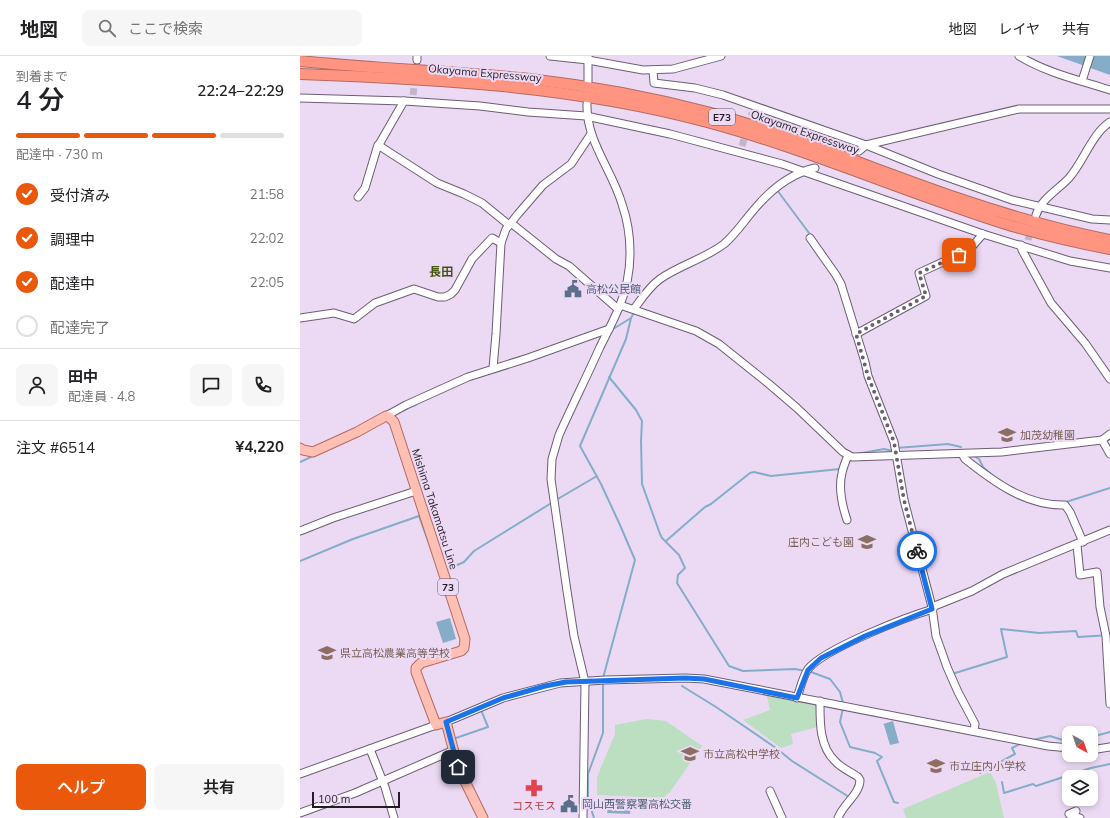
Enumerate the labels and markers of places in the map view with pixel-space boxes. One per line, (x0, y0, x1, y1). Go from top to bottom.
pin (942, 238, 976, 272)
public building icon: 高松公民館 (563, 279, 583, 299)
place label: 高松公民館 (586, 282, 641, 296)
school or university icon: 加茂幼稚園 (997, 425, 1017, 445)
place label: 加茂幼稚園 (1020, 428, 1075, 442)
school or university icon: 庄内こども園 (857, 532, 877, 552)
place label: 庄内こども園 (788, 535, 854, 549)
school or university icon: 県立高松農業高等学校 (317, 643, 337, 663)
place label: 県立高松農業高等学校 (340, 646, 450, 660)
school or university icon: 市立高松中学校 (680, 744, 700, 764)
place label: 市立高松中学校 (703, 747, 780, 761)
pin (441, 750, 475, 784)
school or university icon: 市立庄内小学校 (926, 756, 946, 776)
place label: 市立庄内小学校 (949, 759, 1026, 773)
pharmacy icon: コスモス (524, 778, 544, 798)
public building icon: 岡山西警察署高松交番 (559, 794, 579, 814)
place label: 岡山西警察署高松交番 (582, 797, 692, 811)
place label: コスモス (512, 799, 556, 813)

